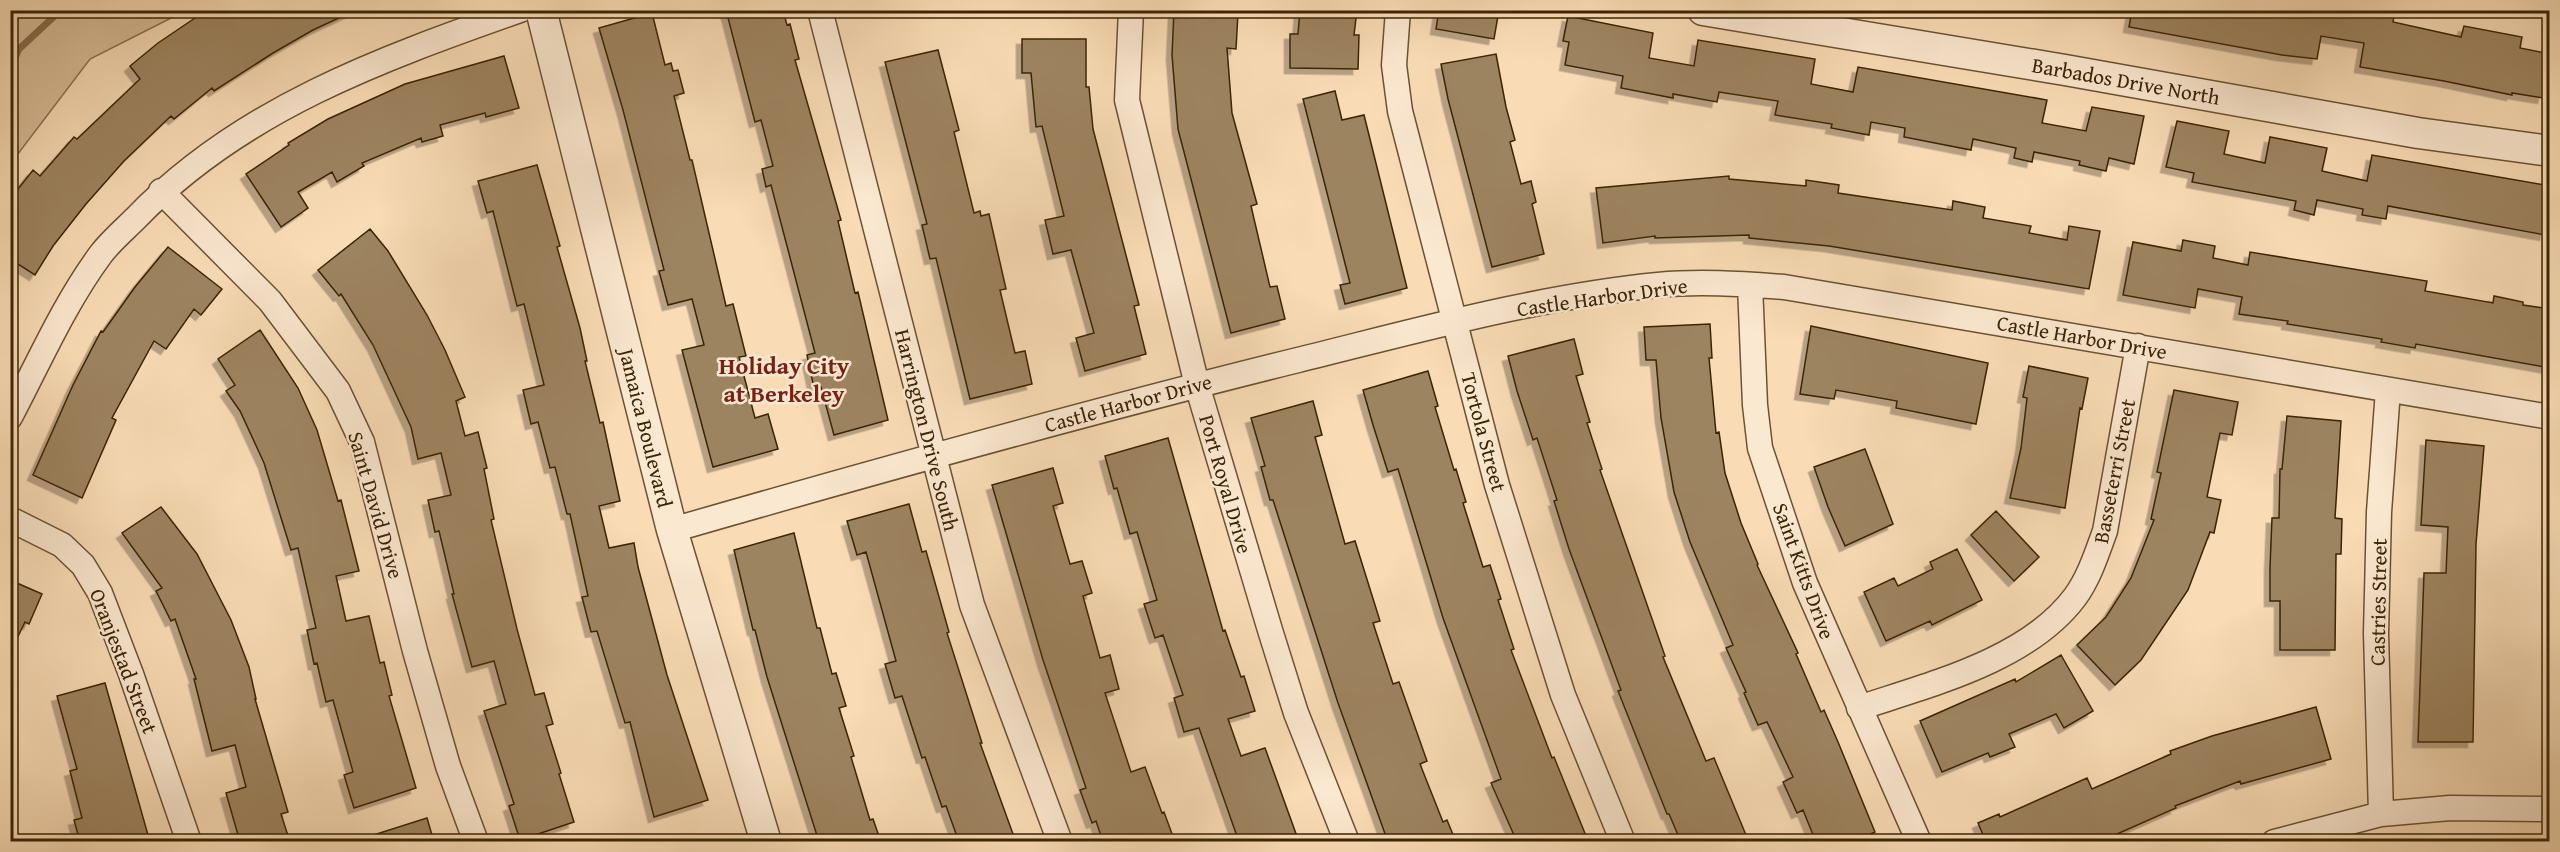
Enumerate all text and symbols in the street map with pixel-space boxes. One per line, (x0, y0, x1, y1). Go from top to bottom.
street label: Barbados Drive North (2030, 49, 2223, 113)
street label: Castle Harbor Drive (1515, 270, 1689, 324)
street label: Castle Harbor Drive (1995, 307, 2170, 367)
street label: Harrington Drive South (887, 326, 967, 534)
street label: Jamaica Boulevard (611, 342, 681, 511)
district label: Holiday City at Berkeley (719, 348, 850, 411)
street label: Castle Harbor Drive (1041, 366, 1215, 440)
street label: Tortola Street (1453, 369, 1515, 496)
street label: Basseterri Street (2085, 396, 2143, 546)
street label: Port Royal Drive (1191, 411, 1261, 557)
street label: Saint David Drive (340, 428, 412, 582)
street label: Saint Kitts Drive (1765, 498, 1843, 644)
street label: Castries Street (2361, 537, 2395, 666)
street label: Oranjestad Street (82, 584, 166, 739)

